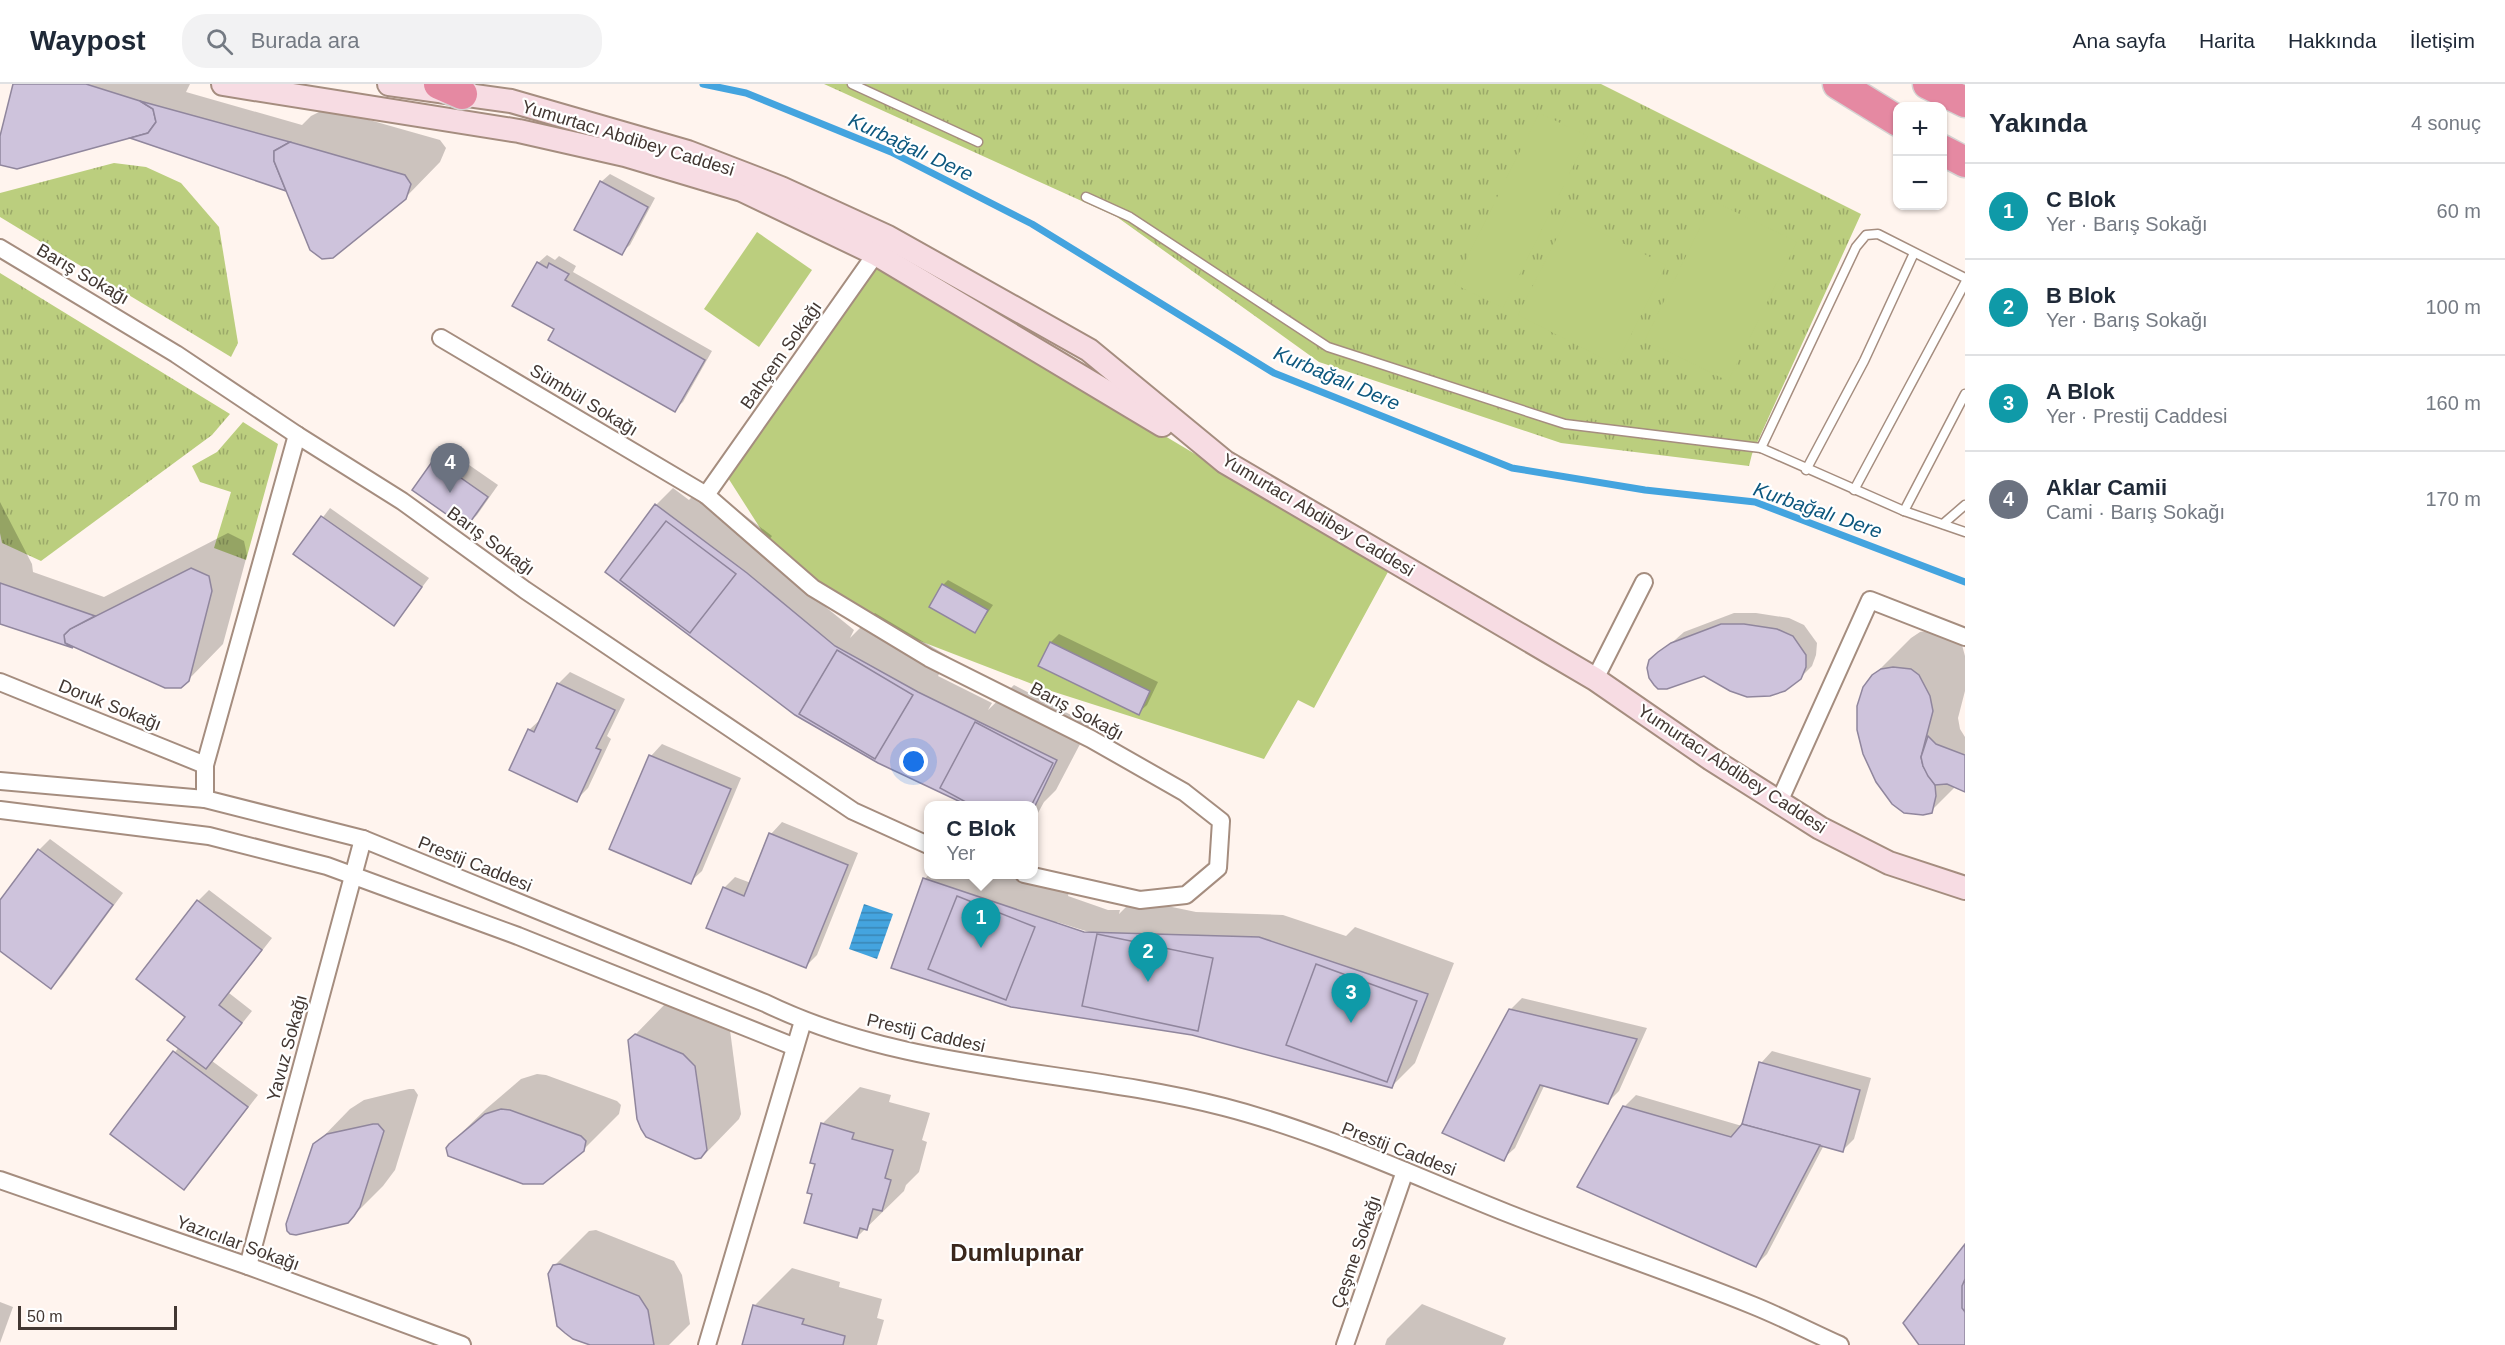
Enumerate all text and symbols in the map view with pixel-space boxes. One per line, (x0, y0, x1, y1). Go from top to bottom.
search box (182, 14, 602, 68)
text: Waypost (30, 25, 146, 56)
icon: search (203, 25, 236, 58)
text: Burada ara (251, 28, 360, 53)
text: Ana sayfa (2073, 29, 2166, 52)
text: Harita (2199, 29, 2255, 52)
text: Hakkında (2288, 29, 2377, 52)
text: İletişim (2410, 29, 2475, 52)
street label: Yumurtacı Abdibey Caddesi (519, 96, 737, 180)
map controls (1893, 102, 1947, 210)
button: + (1893, 102, 1947, 156)
text: Yakında (1989, 108, 2087, 138)
water label: Kurbağalı Dere (845, 109, 977, 185)
text: 4 sonuç (2411, 112, 2481, 134)
button: − (1893, 156, 1947, 210)
text: C Blok (2046, 187, 2116, 212)
text: 1 (2003, 200, 2014, 222)
text: 60 m (2437, 200, 2481, 222)
text: Yer · Barış Sokağı (2046, 213, 2208, 235)
street label: Barış Sokağı (33, 240, 133, 308)
text: B Blok (2046, 283, 2116, 308)
text: 2 (2003, 296, 2014, 318)
text: 100 m (2425, 296, 2481, 318)
street label: Bahçem Sokağı (736, 297, 826, 413)
text: Yer · Barış Sokağı (2046, 309, 2208, 331)
water label: Kurbağalı Dere (1271, 342, 1403, 414)
street label: Sümbül Sokağı (527, 360, 641, 440)
text: A Blok (2046, 379, 2115, 404)
text: 3 (2003, 392, 2014, 414)
text: 160 m (2425, 392, 2481, 414)
text: Yer · Prestij Caddesi (2046, 405, 2228, 427)
pin: 4 (430, 444, 470, 493)
street label: Yumurtacı Abdibey Caddesi (1218, 449, 1418, 581)
text: Aklar Camii (2046, 475, 2167, 500)
water label: Kurbağalı Dere (1751, 478, 1885, 542)
text: 4 (2003, 488, 2014, 510)
text: 170 m (2425, 488, 2481, 510)
text: Cami · Barış Sokağı (2046, 501, 2225, 523)
street label: Barış Sokağı (443, 503, 539, 579)
street label: Doruk Sokağı (56, 675, 164, 735)
street label: Barış Sokağı (1027, 678, 1127, 744)
street label: Yumurtacı Abdibey Caddesi (1634, 700, 1830, 838)
your location (899, 747, 928, 776)
popup (924, 801, 1038, 879)
text: C Blok (946, 816, 1016, 841)
street label: Prestij Caddesi (415, 832, 535, 896)
text: Yer (946, 842, 975, 864)
pin: 1 (962, 898, 1000, 948)
pin: 2 (1128, 932, 1168, 982)
pin: 3 (1332, 974, 1370, 1023)
street label: Yavuz Sokağı (263, 992, 311, 1104)
street label: Prestij Caddesi (865, 1010, 987, 1056)
street label: Prestij Caddesi (1339, 1118, 1459, 1180)
street label: Çeşme Sokağı (1327, 1193, 1385, 1311)
street label: Yazıcılar Sokağı (174, 1211, 302, 1275)
district label: Dumlupınar (950, 1239, 1084, 1266)
scale bar (18, 1303, 177, 1330)
text: 50 m (27, 1308, 63, 1325)

